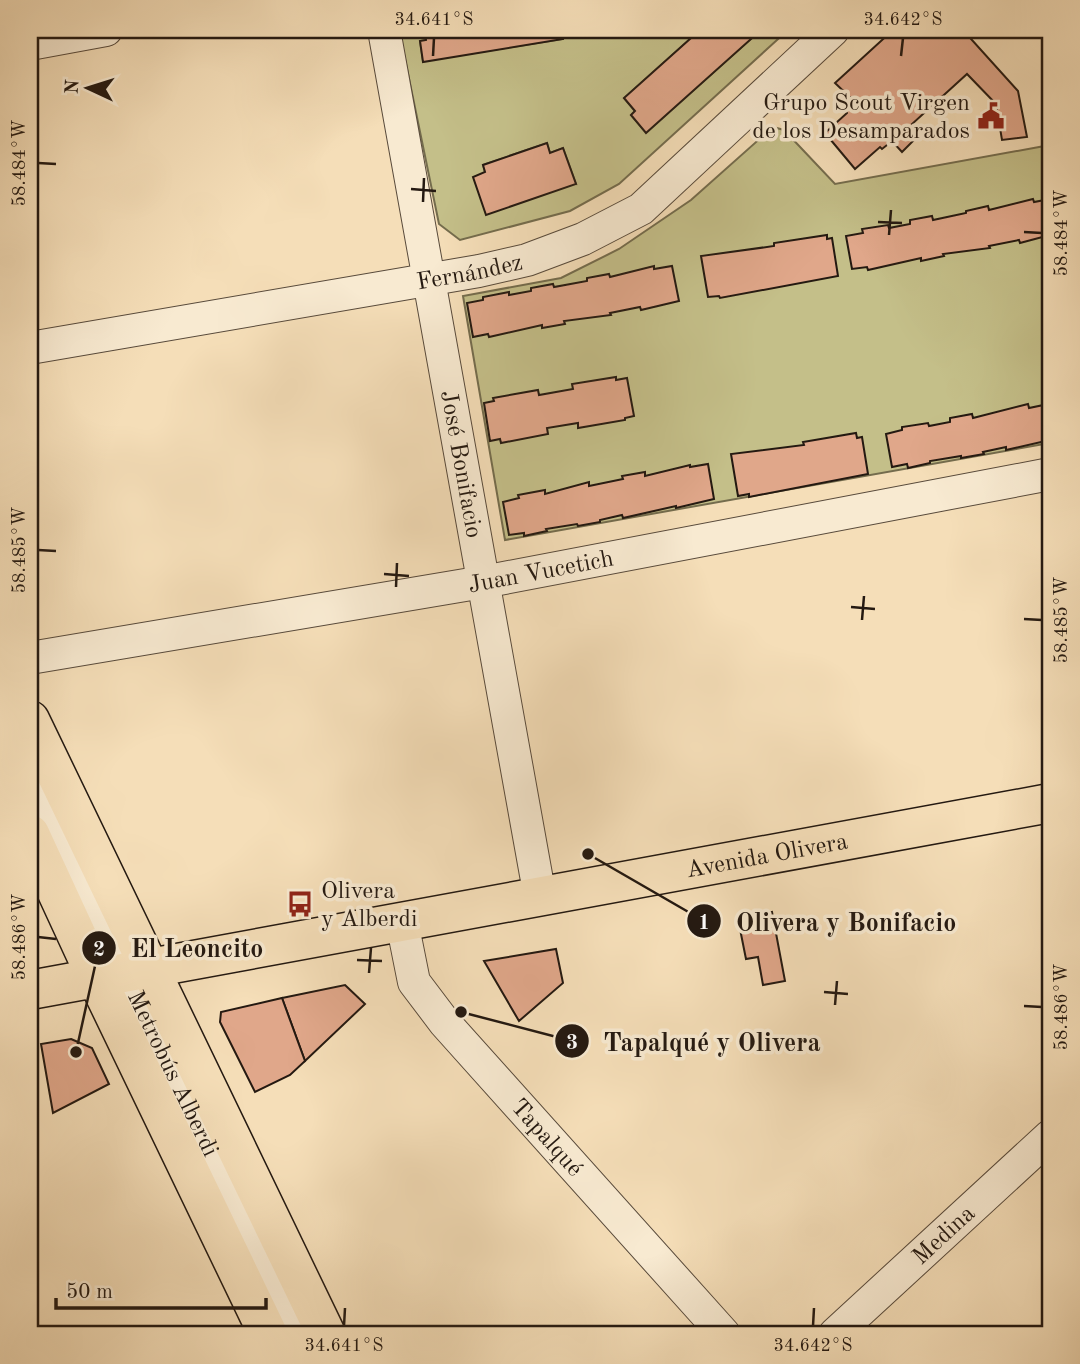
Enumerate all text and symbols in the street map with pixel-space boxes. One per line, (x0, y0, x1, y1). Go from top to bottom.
text: 34.641°S (395, 11, 473, 29)
text: 34.642°S (864, 11, 942, 29)
north arrow (52, 52, 122, 122)
text: N (64, 79, 84, 95)
place label: Grupo Scout Virgen de los Desamparados (752, 92, 970, 144)
public building icon: Grupo Scout Virgen de los Desamparados (976, 101, 1006, 131)
text: 58.484°W (11, 120, 29, 206)
text: 58.484°W (1053, 190, 1071, 276)
street label: Fernández (415, 251, 525, 295)
street label: José Bonifacio (435, 389, 485, 540)
text: 58.485°W (11, 507, 29, 593)
street label: Juan Vucetich (466, 547, 616, 598)
text: 58.485°W (1053, 577, 1071, 663)
street label: Avenida Olivera (684, 830, 850, 884)
place label: Olivera y Alberdi (321, 880, 417, 932)
bus stop icon: Olivera y Alberdi (285, 889, 315, 919)
text: 58.486°W (11, 894, 29, 980)
callout: Olivera y Bonifacio (687, 898, 970, 945)
text: Olivera y Bonifacio (736, 911, 956, 937)
text: 1 (698, 913, 710, 934)
callout: El Leoncito (82, 925, 278, 972)
text: El Leoncito (131, 937, 263, 963)
text: 2 (93, 940, 105, 961)
text: 58.486°W (1053, 964, 1071, 1050)
street label: Metrobús Alberdi (122, 988, 222, 1161)
callout: Tapalqué y Olivera (554, 1018, 835, 1065)
text: Tapalqué y Olivera (603, 1031, 821, 1057)
text: 3 (566, 1033, 578, 1054)
street label: Tapalqué (505, 1095, 586, 1182)
street label: Medina (909, 1202, 980, 1270)
scale bar (56, 1266, 266, 1310)
text: 50 m (66, 1282, 113, 1303)
text: 34.641°S (305, 1337, 383, 1355)
text: 34.642°S (774, 1337, 852, 1355)

